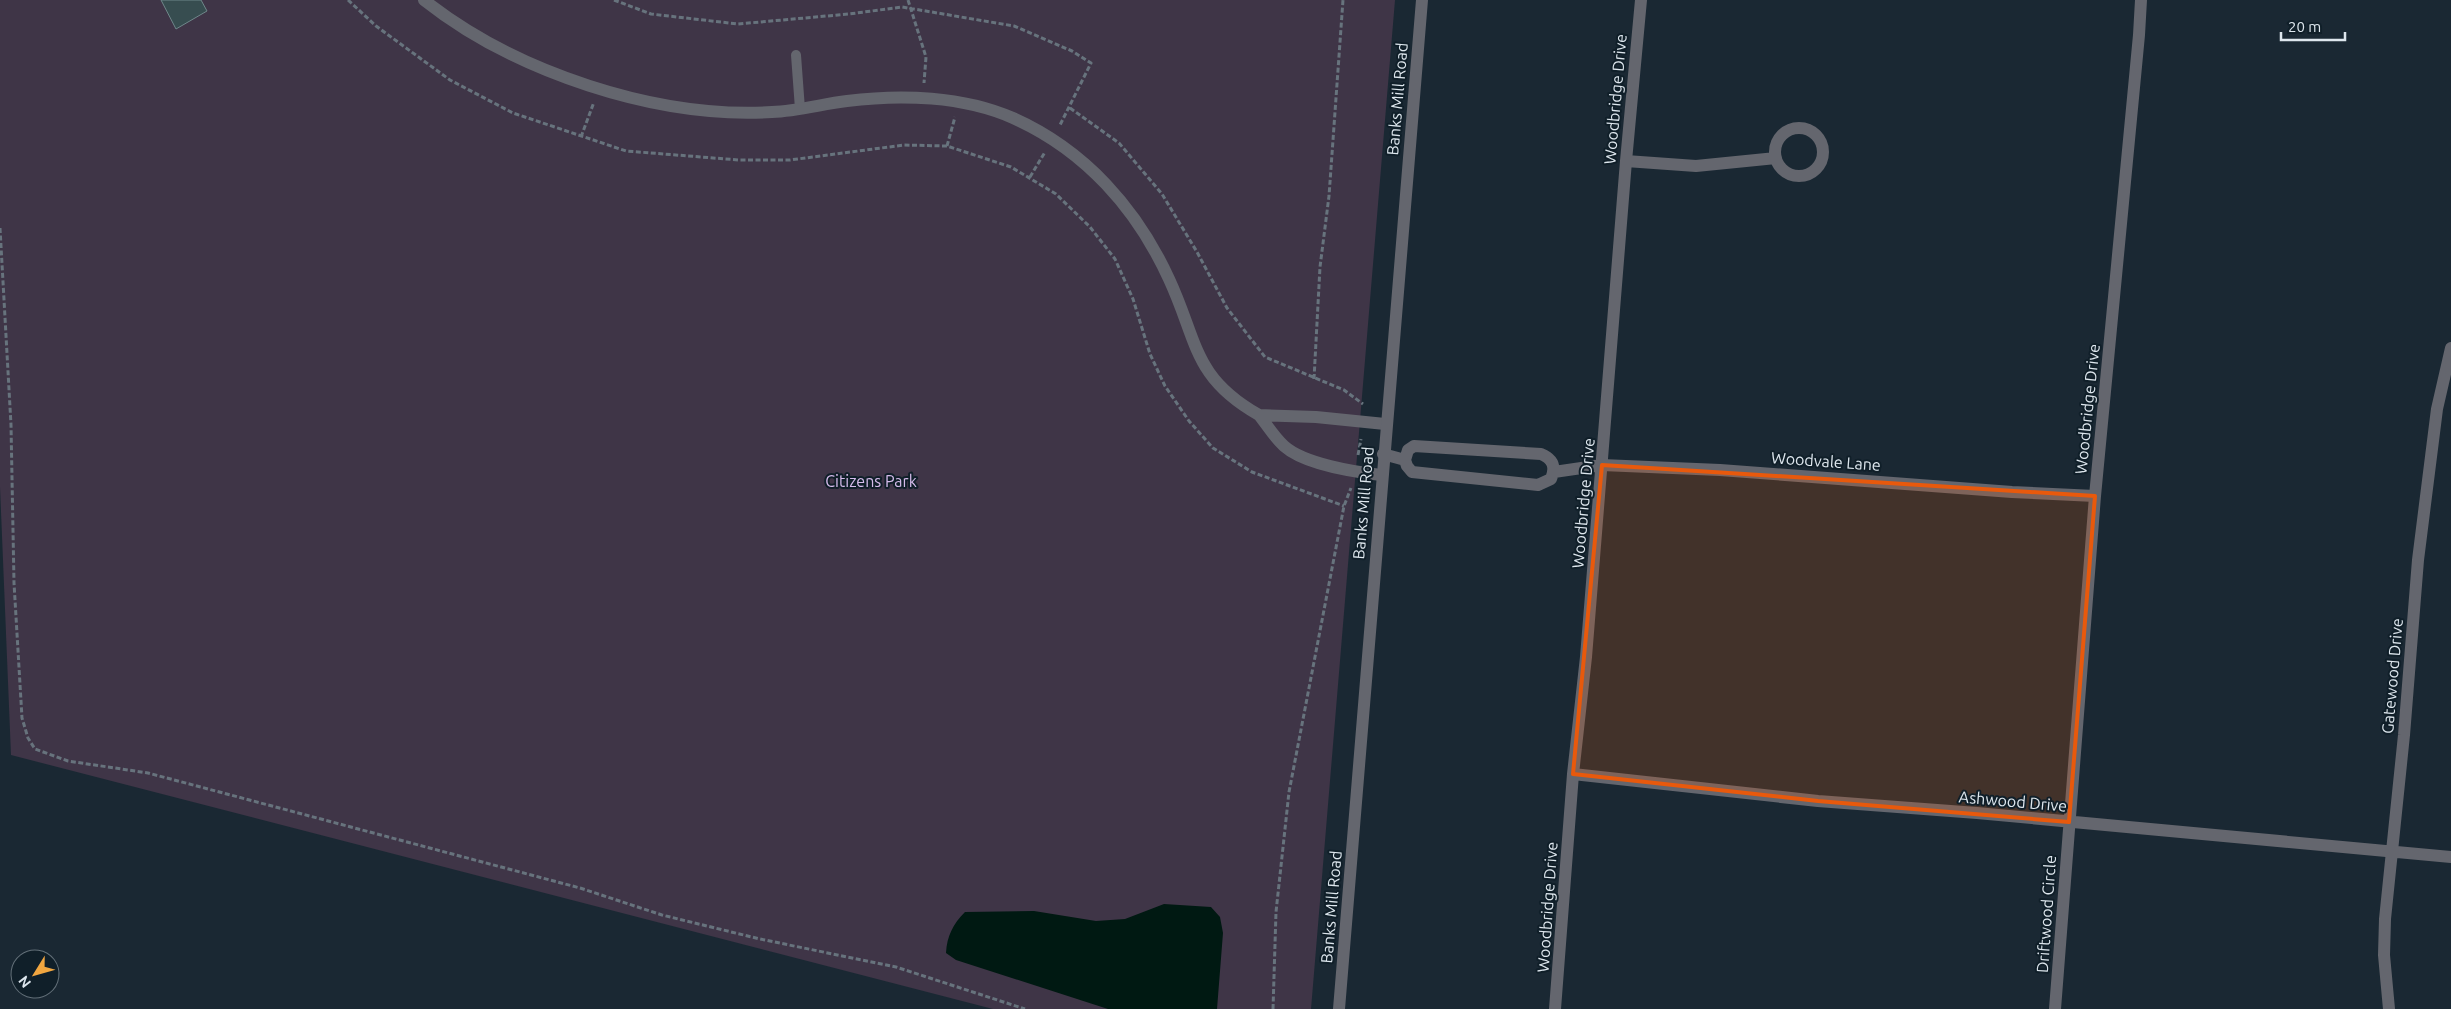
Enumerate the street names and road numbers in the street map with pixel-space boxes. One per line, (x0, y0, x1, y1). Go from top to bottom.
street label: Woodbridge Drive (1600, 33, 1630, 165)
street label: Banks Mill Road (1383, 42, 1411, 156)
street label: Woodbridge Drive (2071, 343, 2103, 475)
street label: Woodbridge Drive (1568, 437, 1598, 569)
street label: Banks Mill Road (1349, 446, 1377, 560)
street label: Woodvale Lane (1771, 448, 1881, 474)
street label: Gatewood Drive (2378, 617, 2406, 735)
street label: Ashwood Drive (1958, 787, 2068, 815)
street label: Woodbridge Drive (1533, 841, 1561, 973)
street label: Banks Mill Road (1317, 850, 1345, 964)
street label: Driftwood Circle (2033, 855, 2059, 973)

